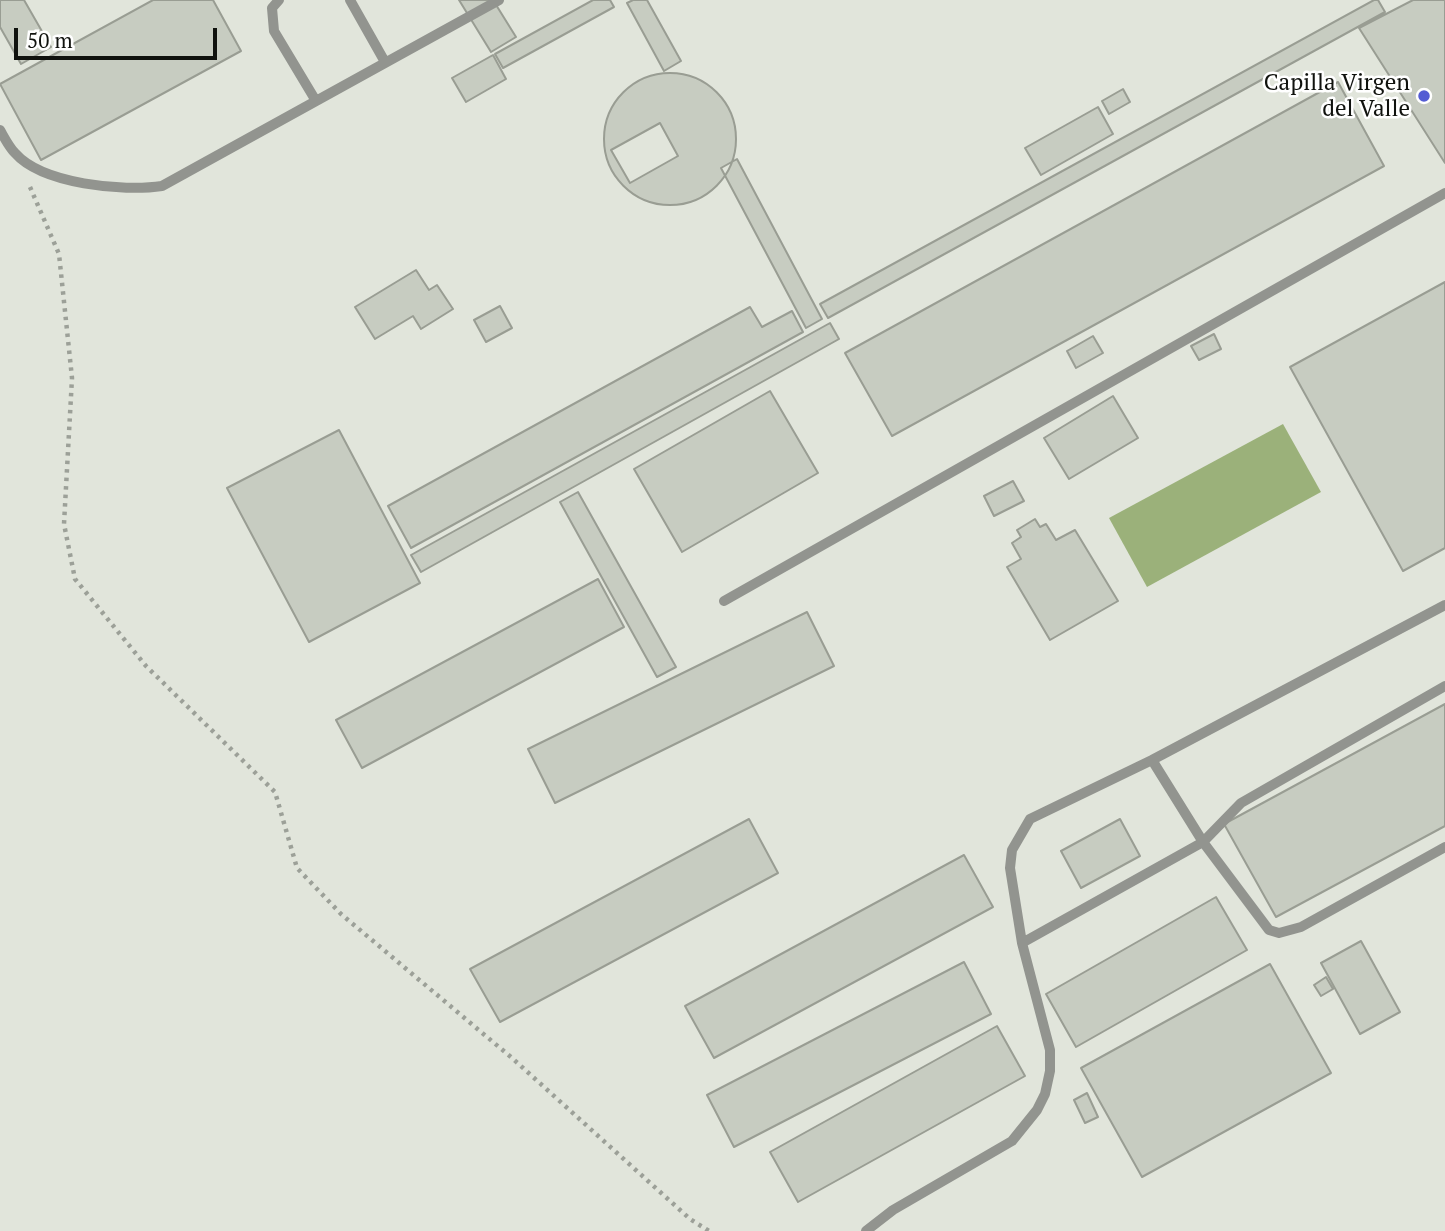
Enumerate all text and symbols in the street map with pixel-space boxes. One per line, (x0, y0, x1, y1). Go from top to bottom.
scale bar (18, 14, 220, 58)
text: 50 m (27, 26, 73, 54)
place label: Capilla Virgen del Valle (1264, 69, 1410, 123)
marker: Capilla Virgen del Valle (1416, 88, 1432, 104)

